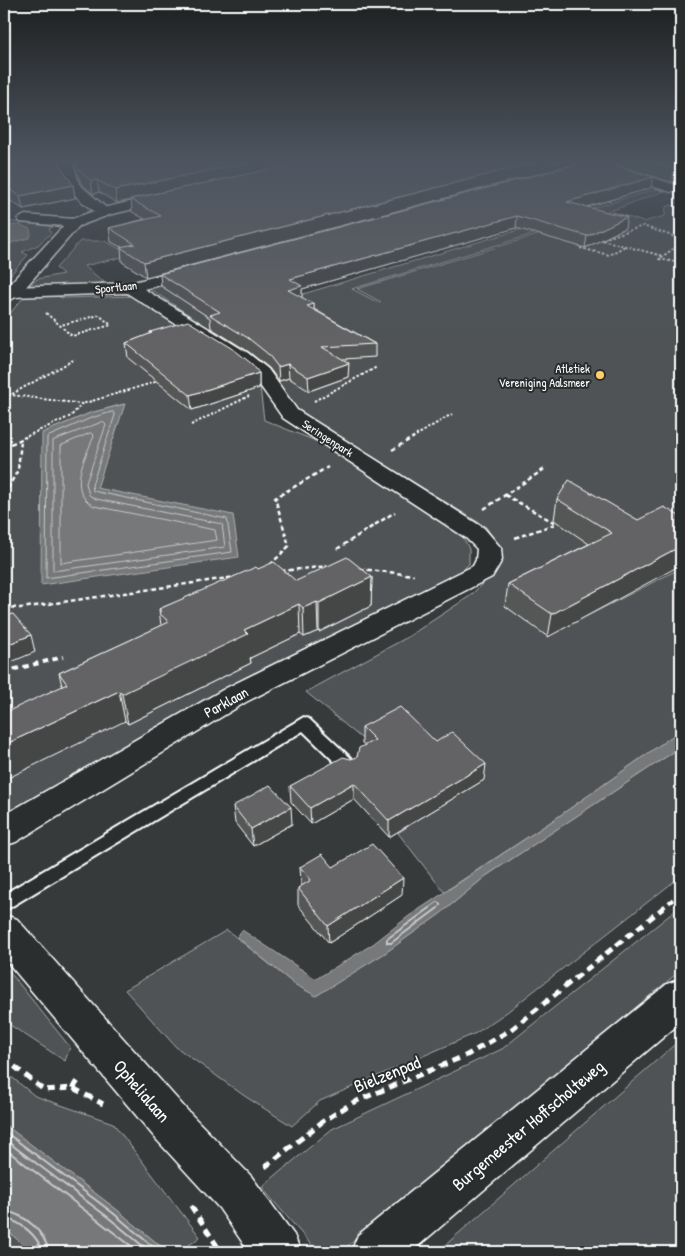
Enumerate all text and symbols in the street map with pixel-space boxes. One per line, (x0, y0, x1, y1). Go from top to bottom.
street label: Sportlaan (94, 276, 138, 298)
place label: Atletiek Vereniging Aalsmeer (499, 360, 590, 391)
marker: Atletiek Vereniging Aalsmeer (594, 369, 606, 381)
street label: Seringenpark (299, 415, 357, 461)
street label: Parklaan (200, 681, 252, 723)
street label: Bielzenpad (350, 1049, 424, 1099)
street label: Ophelialaan (108, 1054, 176, 1128)
street label: Burgemeester Hoffscholteweg (446, 1054, 610, 1196)

